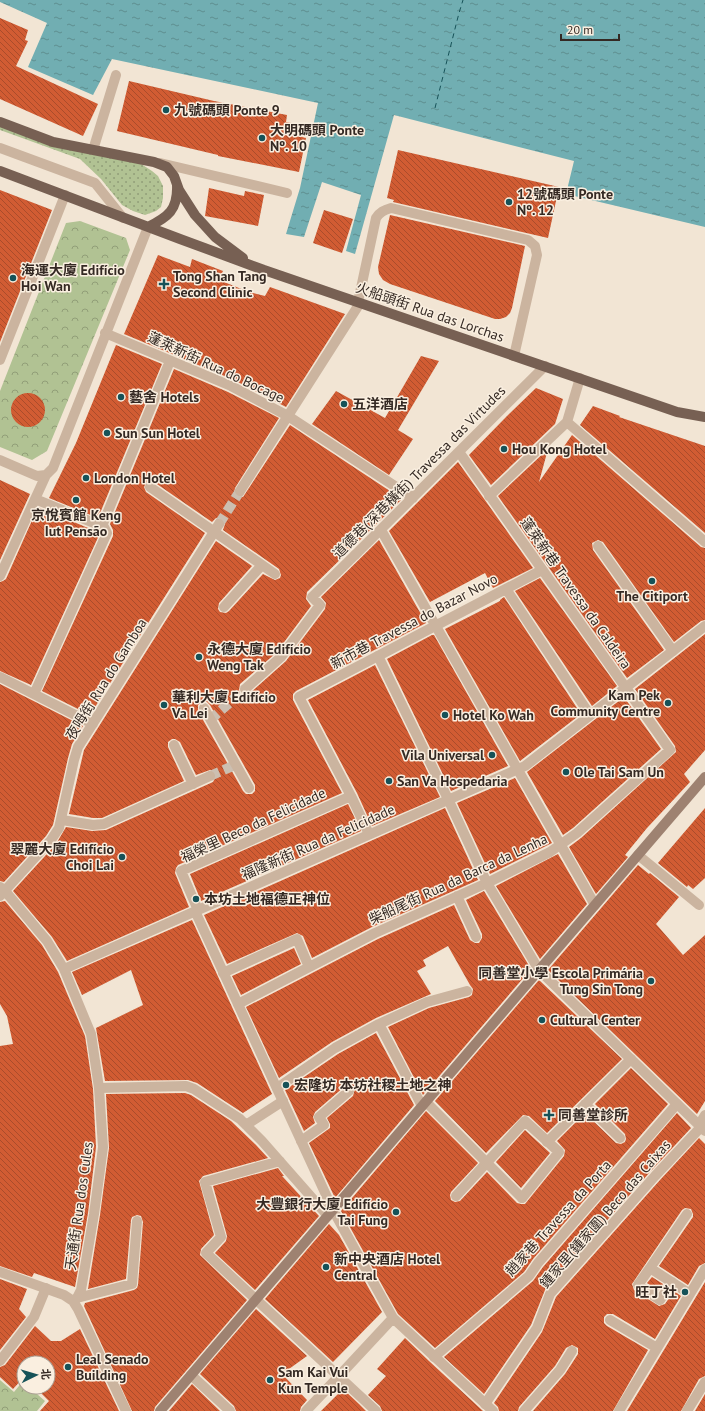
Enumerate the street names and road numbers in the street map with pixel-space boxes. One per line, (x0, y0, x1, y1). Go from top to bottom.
street label: 火船頭街 Rua das Lorchas (353, 278, 507, 346)
street label: 蓬萊新街 Rua do Bocage (145, 327, 287, 407)
street label: 道德巷(深巷橫街) Travessa das Virtudes (329, 382, 509, 562)
street label: 蓬萊新巷 Travessa da Caldeira (517, 514, 635, 672)
street label: 新市巷 Travessa do Bazar Novo (327, 569, 501, 673)
street label: 夜呣街 Rua do Gamboa (61, 615, 151, 743)
street label: 福榮里 Beco da Felicidade (178, 784, 328, 866)
street label: 福隆新街 Rua da Felicidade (239, 800, 397, 884)
street label: 柴船尾街 Rua da Barca da Lenha (366, 830, 550, 928)
street label: 鍾家里(鍾家圍) Beco das Caixas (536, 1136, 674, 1292)
street label: 天通街 Rua dos Cules (61, 1141, 97, 1271)
street label: 趙家巷 Travessa da Porta (501, 1156, 615, 1280)

